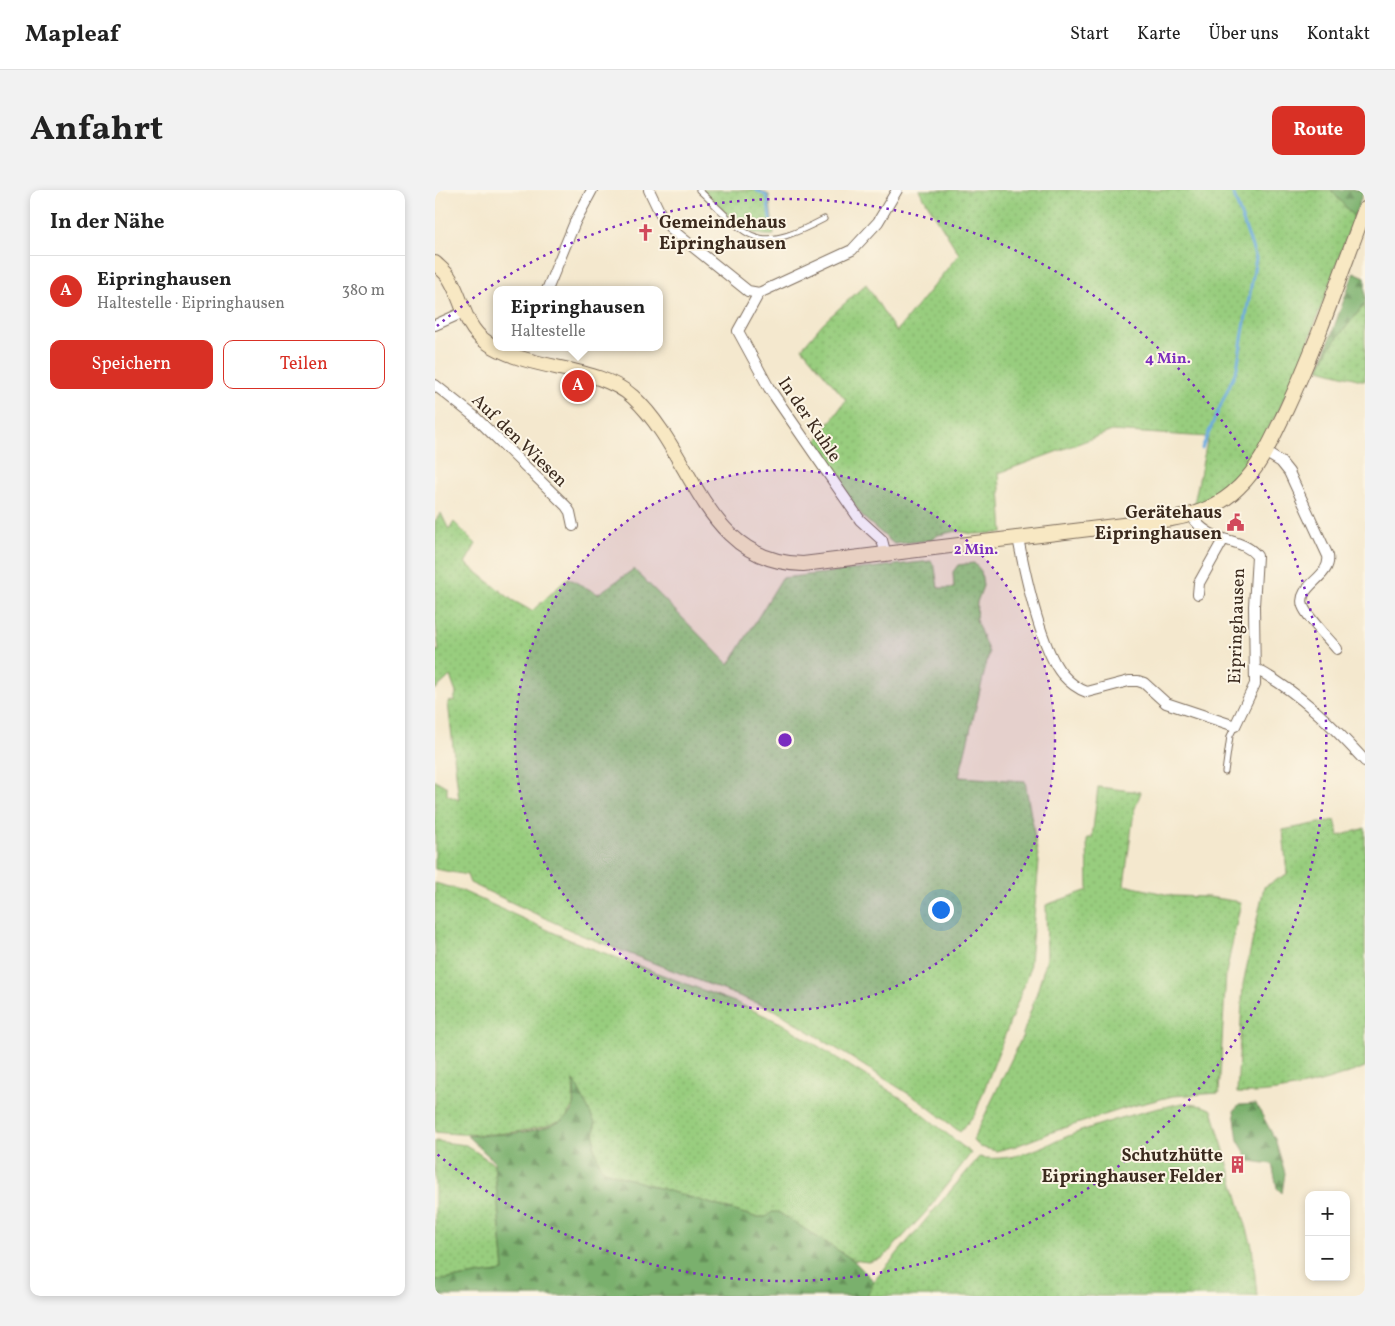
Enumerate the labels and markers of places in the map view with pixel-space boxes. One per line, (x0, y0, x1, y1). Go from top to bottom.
place label: Gemeindehaus Eipringhausen (659, 211, 786, 257)
church icon: Gemeindehaus Eipringhausen (635, 222, 655, 242)
pin: A (562, 367, 594, 405)
place label: Gerätehaus Eipringhausen (1095, 501, 1222, 547)
public building icon: Gerätehaus Eipringhausen (1226, 512, 1246, 532)
centre of rings (776, 731, 794, 749)
place label: Schutzhütte Eipringhauser Felder (1042, 1144, 1223, 1190)
building icon: Schutzhütte Eipringhauser Felder (1227, 1155, 1247, 1175)

